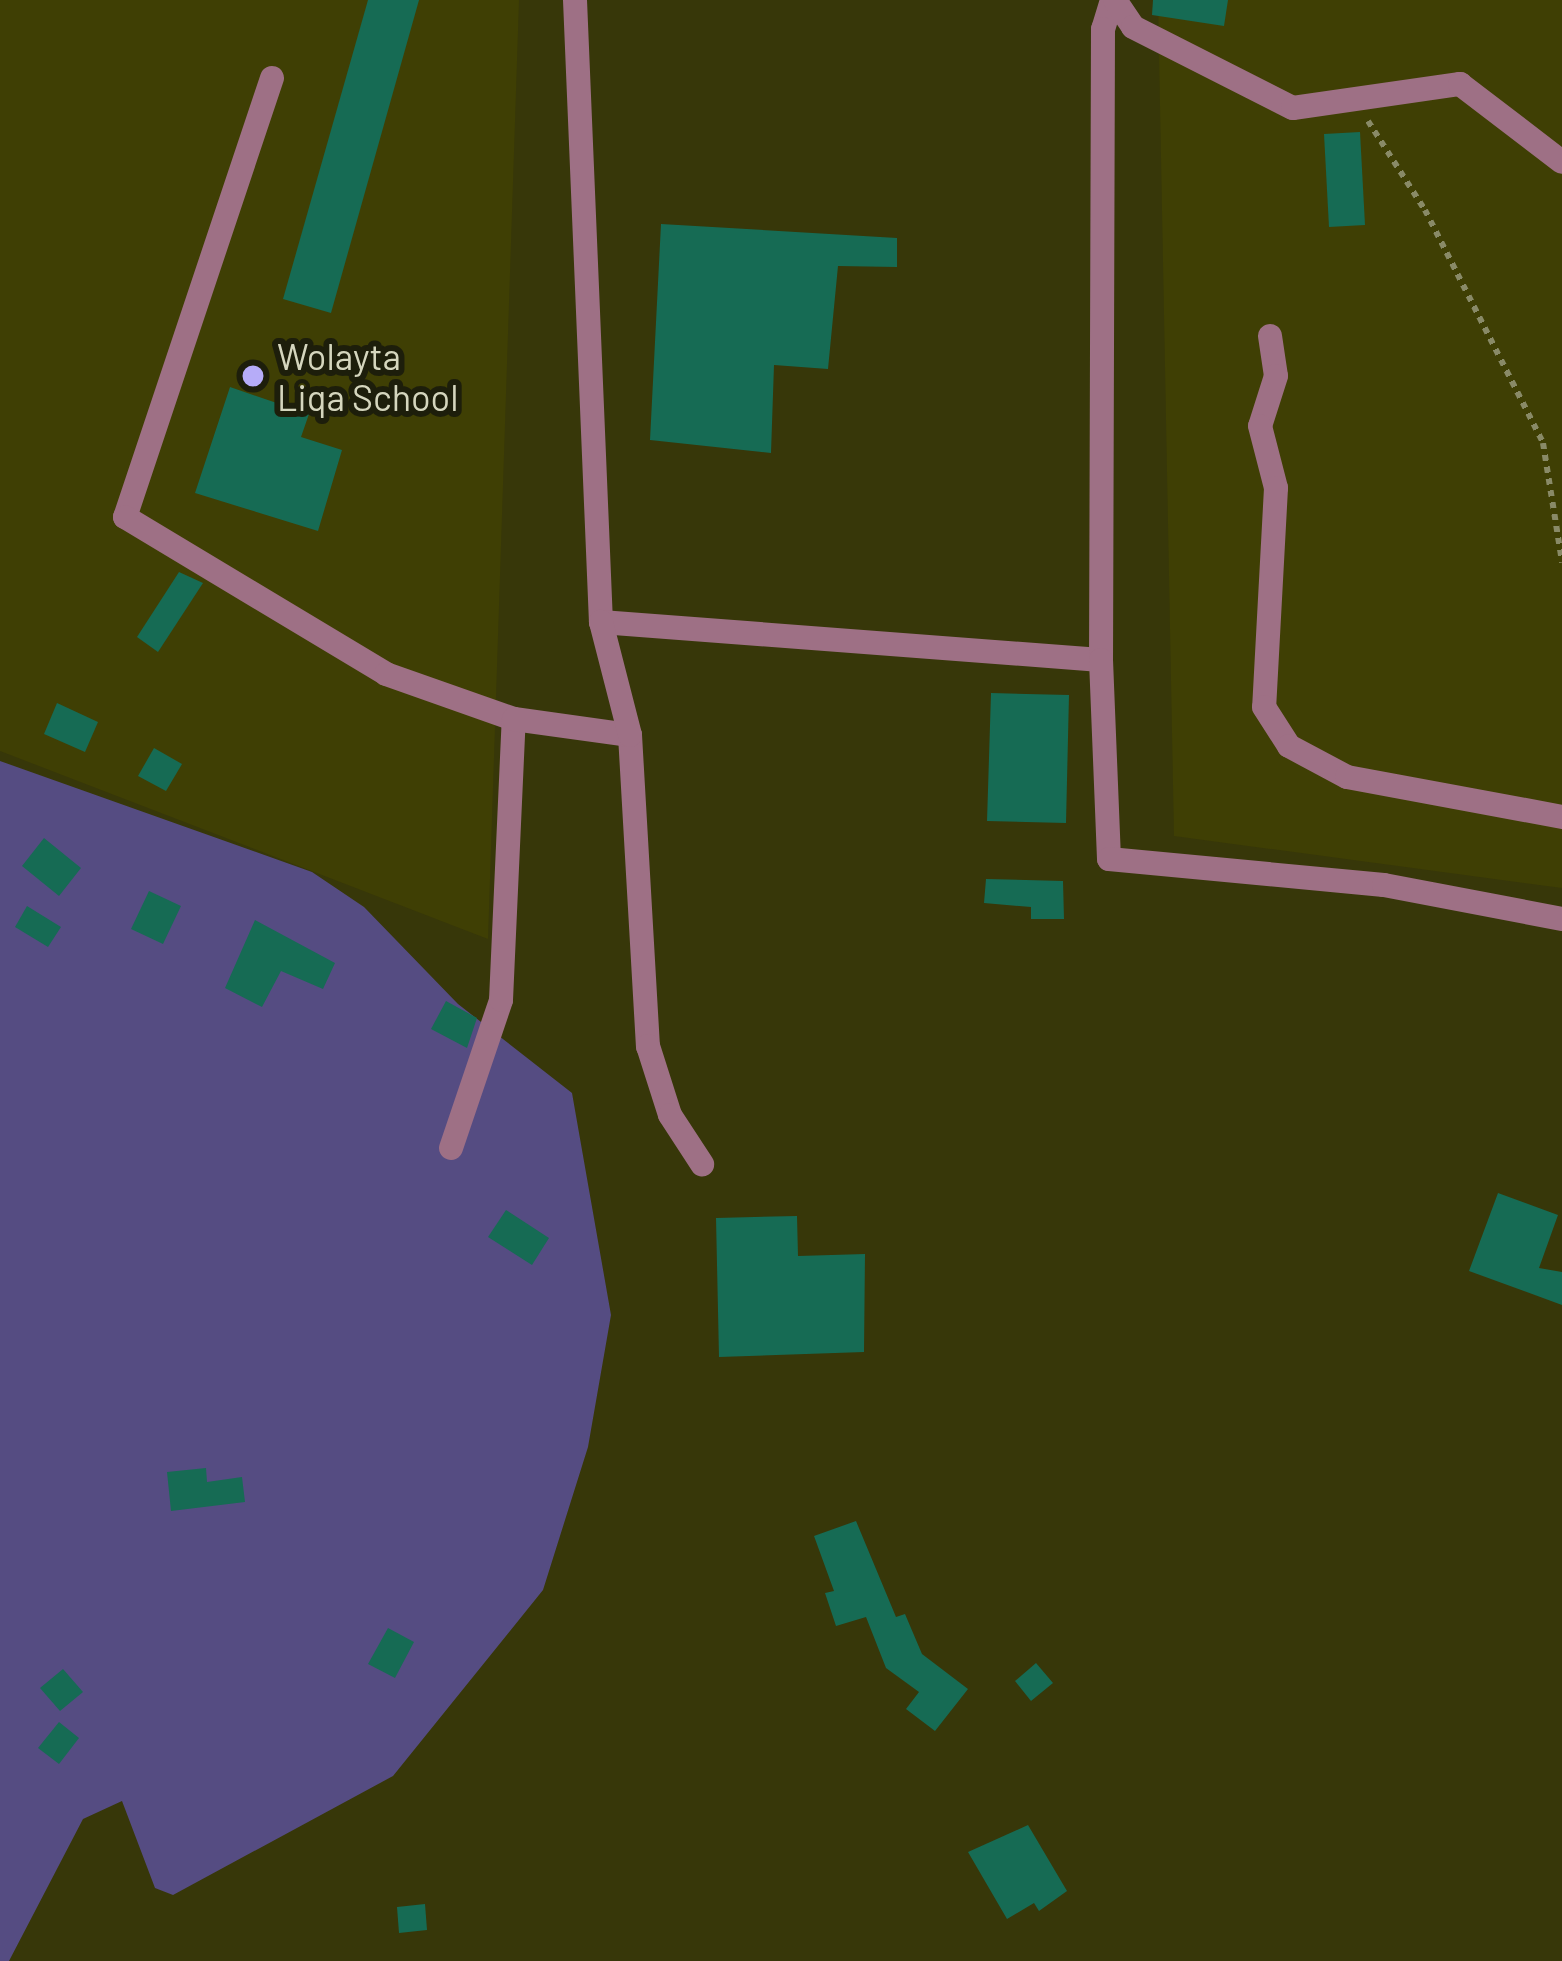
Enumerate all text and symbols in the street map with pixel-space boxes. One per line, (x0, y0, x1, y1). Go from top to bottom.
place label: Wolayta Liqa School (277, 333, 459, 418)
marker: Wolayta Liqa School (240, 363, 266, 389)

